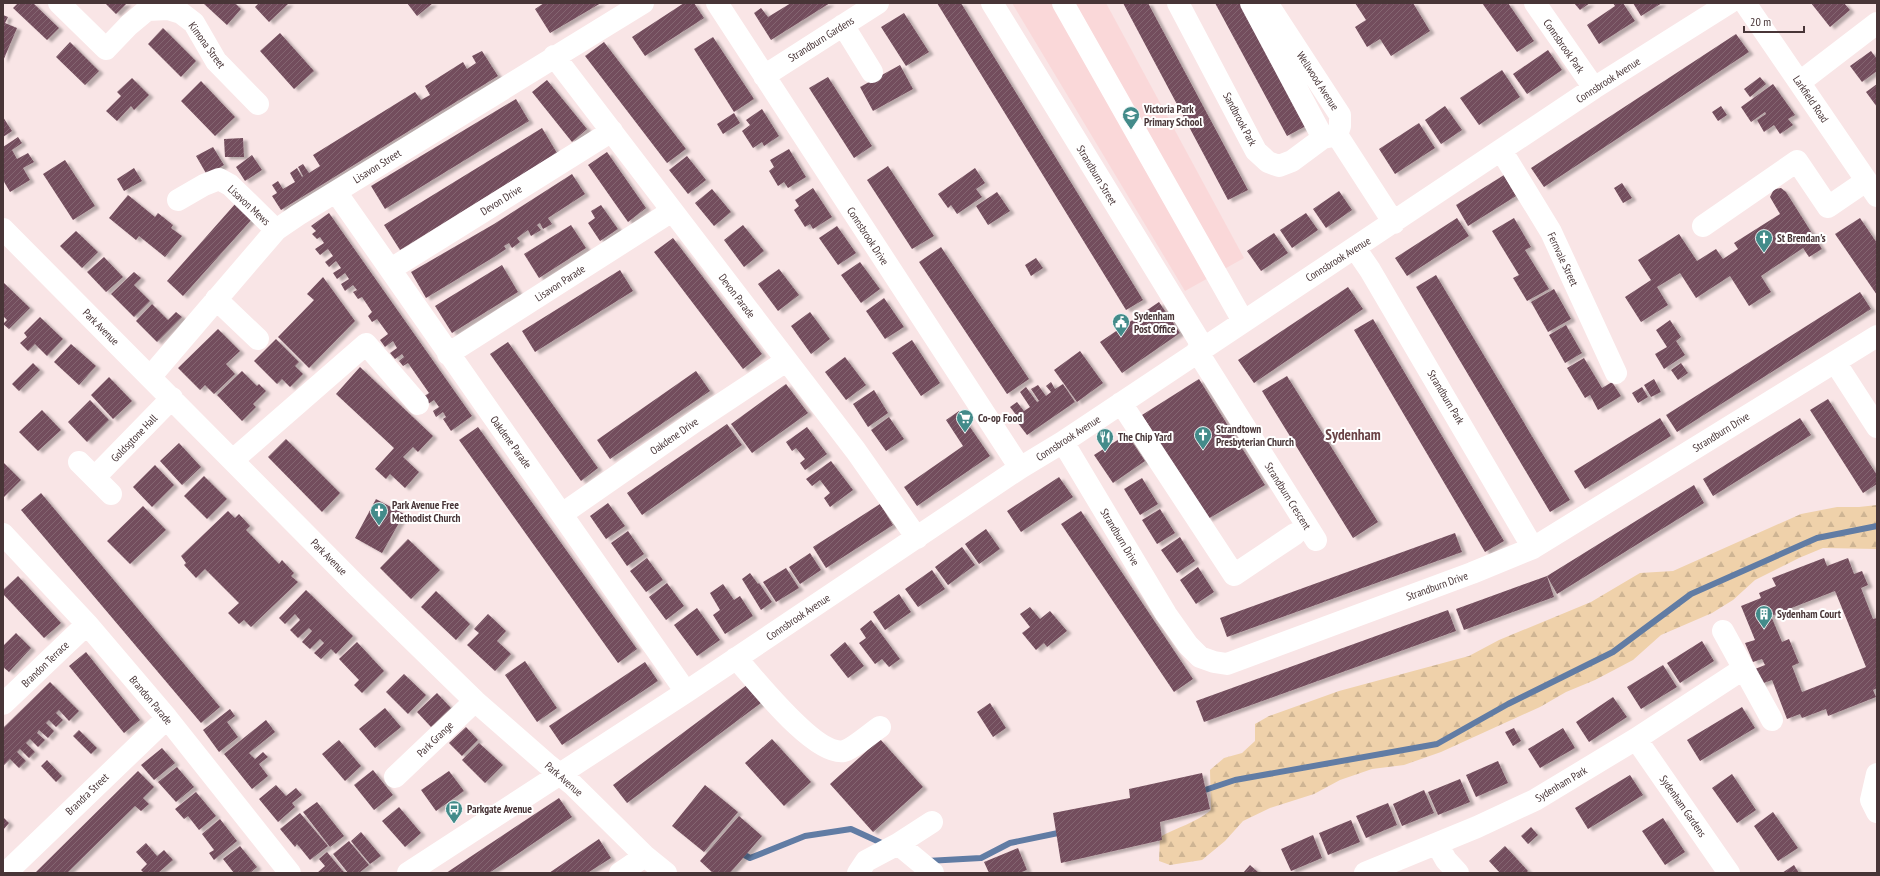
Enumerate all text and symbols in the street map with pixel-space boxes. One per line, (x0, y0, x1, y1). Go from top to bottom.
scale bar (1744, 8, 1804, 34)
street label: Strandburn Gardens (785, 13, 857, 65)
text: 20 m (1750, 14, 1771, 29)
street label: Connsbrook Park (1540, 16, 1588, 76)
street label: Kimona Street (185, 19, 229, 71)
street label: Wellwood Avenue (1294, 49, 1342, 113)
street label: Connsbrook Avenue (1573, 54, 1643, 106)
street label: Larkfield Road (1790, 73, 1832, 125)
street label: Sandbrook Park (1220, 90, 1260, 149)
place label: Victoria Park Primary School (1143, 102, 1202, 129)
school or university icon: Victoria Park Primary School (1121, 105, 1141, 130)
street label: Strandburn Street (1074, 143, 1120, 207)
street label: Lisavon Street (350, 146, 404, 186)
street label: Lisavon Mews (225, 182, 273, 228)
street label: Devon Drive (478, 182, 525, 218)
street label: Connsbrook Drive (844, 204, 892, 268)
church icon: St Brendan's (1754, 228, 1774, 253)
street label: Fernvale Street (1544, 230, 1582, 288)
place label: St Brendan's (1777, 231, 1826, 245)
street label: Connsbrook Avenue (1303, 233, 1373, 285)
street label: Lisavon Parade (532, 261, 588, 304)
street label: Devon Parade (716, 271, 759, 321)
street label: Park Avenue (80, 306, 123, 349)
place label: Sydenham Post Office (1134, 309, 1176, 336)
public building icon: Sydenham Post Office (1111, 312, 1131, 337)
street label: Strandburn Park (1424, 367, 1468, 427)
supermarket icon: Co-op Food (955, 408, 975, 433)
street label: Strandburn Drive (1690, 409, 1752, 455)
street label: Goldsgtone Hall (108, 411, 160, 465)
place label: Co-op Food (978, 411, 1022, 425)
street label: Connsbrook Avenue (1033, 412, 1103, 464)
street label: Oakdene Parade (487, 413, 535, 471)
street label: Oakdene Drive (647, 414, 701, 458)
place label: Strandtown Presbyterian Church (1216, 422, 1294, 449)
church icon: Strandtown Presbyterian Church (1193, 425, 1213, 450)
district label: Sydenham (1325, 425, 1381, 444)
restaurant icon: The Chip Yard (1095, 427, 1115, 452)
place label: The Chip Yard (1118, 430, 1172, 444)
street label: Strandburn Crescent (1262, 460, 1314, 532)
place label: Park Avenue Free Methodist Church (392, 498, 461, 525)
church icon: Park Avenue Free Methodist Church (369, 501, 389, 526)
street label: Strandburn Drive (1097, 506, 1143, 569)
street label: Park Avenue (308, 536, 351, 579)
street label: Strandburn Drive (1404, 568, 1470, 604)
street label: Connsbrook Avenue (763, 590, 833, 643)
building icon: Sydenham Court (1754, 604, 1774, 629)
place label: Sydenham Court (1777, 607, 1842, 621)
street label: Brandon Terrace (18, 638, 72, 690)
street label: Brandon Parade (126, 673, 176, 728)
street label: Park Grange (414, 718, 457, 760)
street label: Park Avenue (542, 759, 586, 800)
street label: Sydenham Park (1533, 763, 1590, 805)
street label: Brandra Street (62, 770, 112, 818)
street label: Sydenham Gardens (1657, 772, 1710, 840)
bus stop icon: Parkgate Avenue (444, 799, 464, 824)
place label: Parkgate Avenue (467, 802, 532, 816)

